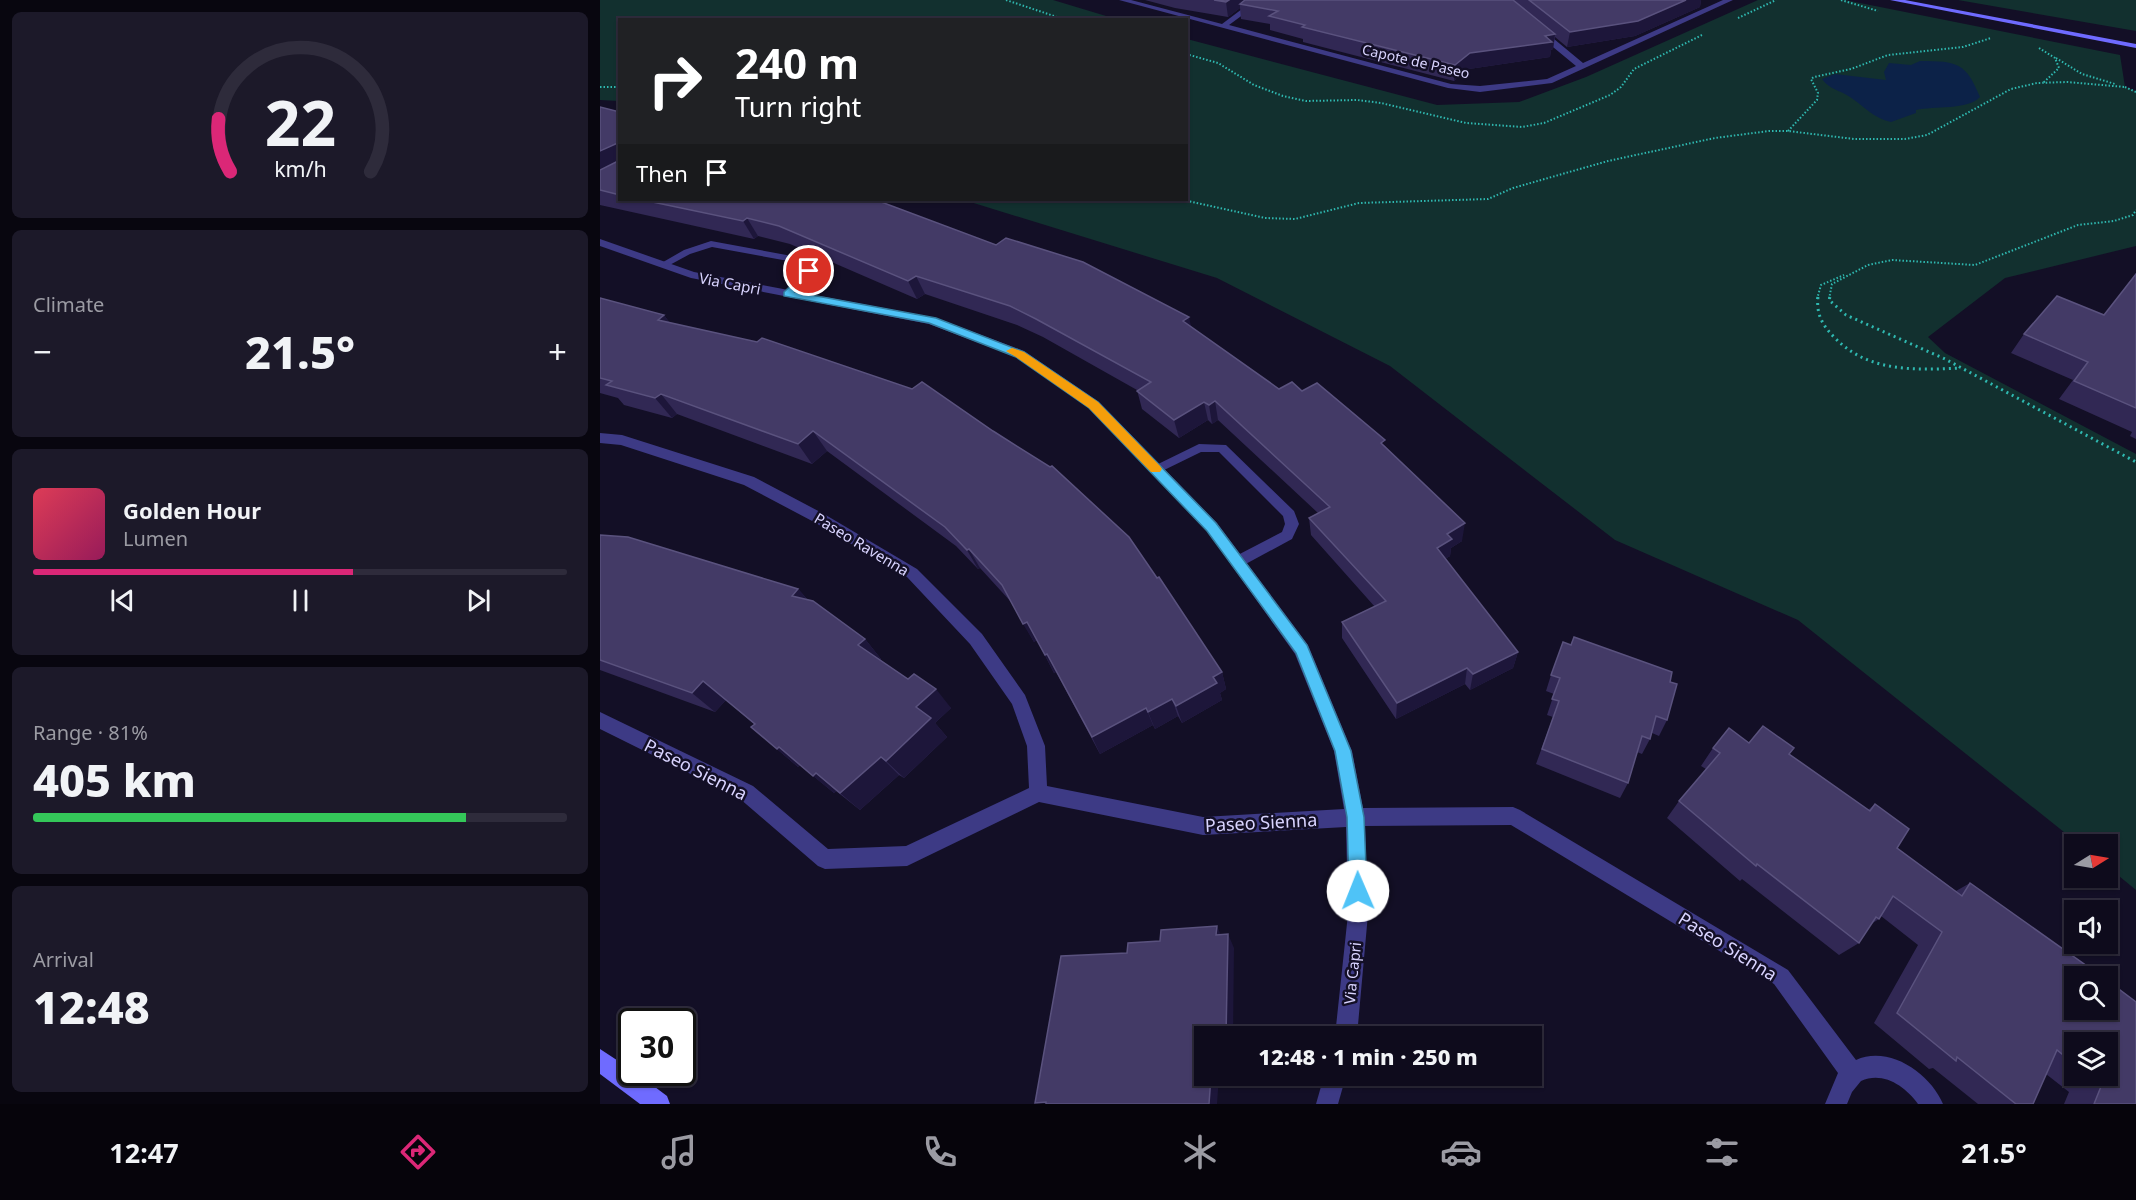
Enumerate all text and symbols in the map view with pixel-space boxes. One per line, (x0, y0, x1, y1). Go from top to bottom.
text: 240 m (735, 34, 859, 91)
street label: Capote de Paseo (1360, 39, 1472, 83)
icon: right (636, 42, 714, 120)
text: 22 (264, 79, 336, 164)
text: Turn right (735, 88, 861, 125)
text: km/h (274, 155, 326, 184)
icon: arrive (700, 156, 733, 189)
text: Then (636, 158, 688, 188)
pin (783, 245, 834, 296)
icon: arrive (792, 254, 825, 287)
street label: Via Capri (697, 267, 763, 299)
text: Climate (33, 291, 104, 318)
text: 21.5° (245, 321, 355, 382)
text: − (33, 329, 52, 374)
text: + (548, 329, 567, 374)
text: Golden Hour (123, 495, 261, 525)
street label: Paseo Ravenna (811, 508, 913, 580)
text: Lumen (123, 525, 188, 552)
icon: previous (106, 584, 139, 617)
icon: pause (284, 584, 317, 617)
icon: next (462, 584, 495, 617)
text: Range · 81% (33, 719, 148, 746)
street label: Paseo Sienna (640, 733, 752, 805)
text: 405 km (33, 749, 196, 810)
street label: Paseo Sienna (1204, 807, 1318, 837)
north arrow (2064, 834, 2118, 888)
map controls (2064, 834, 2118, 1086)
position arrow (1326, 859, 1390, 923)
button: sound (2064, 900, 2118, 954)
street label: Paseo Sienna (1674, 906, 1782, 986)
street label: Via Capri (1339, 941, 1365, 1005)
text: Arrival (33, 946, 94, 973)
button: search (2064, 966, 2118, 1020)
text: 12:48 (33, 976, 150, 1037)
speed limit sign: 30 (618, 1008, 696, 1086)
button: layers (2064, 1032, 2118, 1086)
text: 12:48 · 1 min · 250 m (1258, 1041, 1478, 1071)
icon: directions (397, 1131, 439, 1173)
icon: music (658, 1131, 700, 1173)
icon: phone (919, 1131, 961, 1173)
icon: climate (1179, 1131, 1221, 1173)
icon: car (1440, 1131, 1482, 1173)
icon: filters (1701, 1131, 1743, 1173)
text: 12:47 (109, 1134, 179, 1171)
text: 21.5° (1961, 1134, 2027, 1171)

